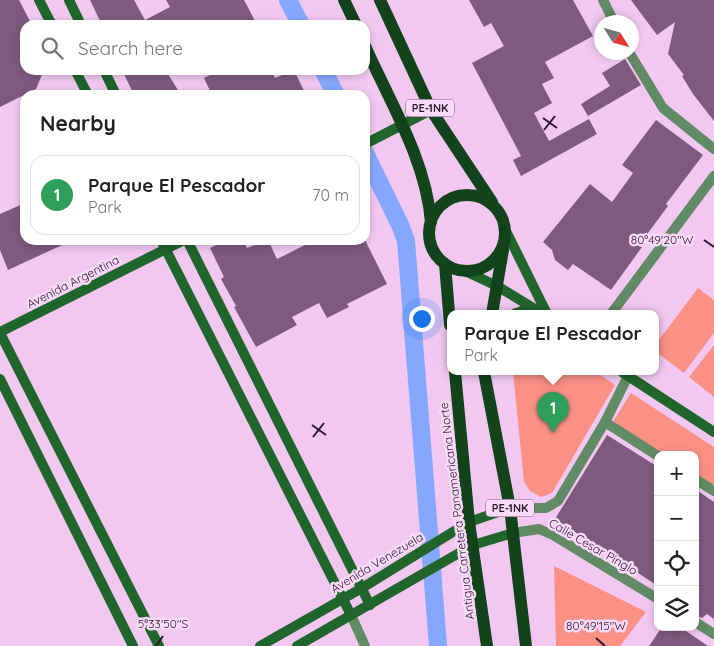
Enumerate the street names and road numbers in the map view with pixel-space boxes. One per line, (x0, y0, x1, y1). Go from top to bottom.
road number: PE-1NK (406, 100, 454, 116)
street label: Avenida Argentina (24, 252, 122, 311)
street label: Antigua Carretera Panamericana Norte (436, 401, 477, 620)
road number: PE-1NK (486, 499, 534, 516)
street label: Calle Cesar Pinglo (546, 515, 640, 578)
street label: Avenida Venezuela (328, 529, 426, 596)

